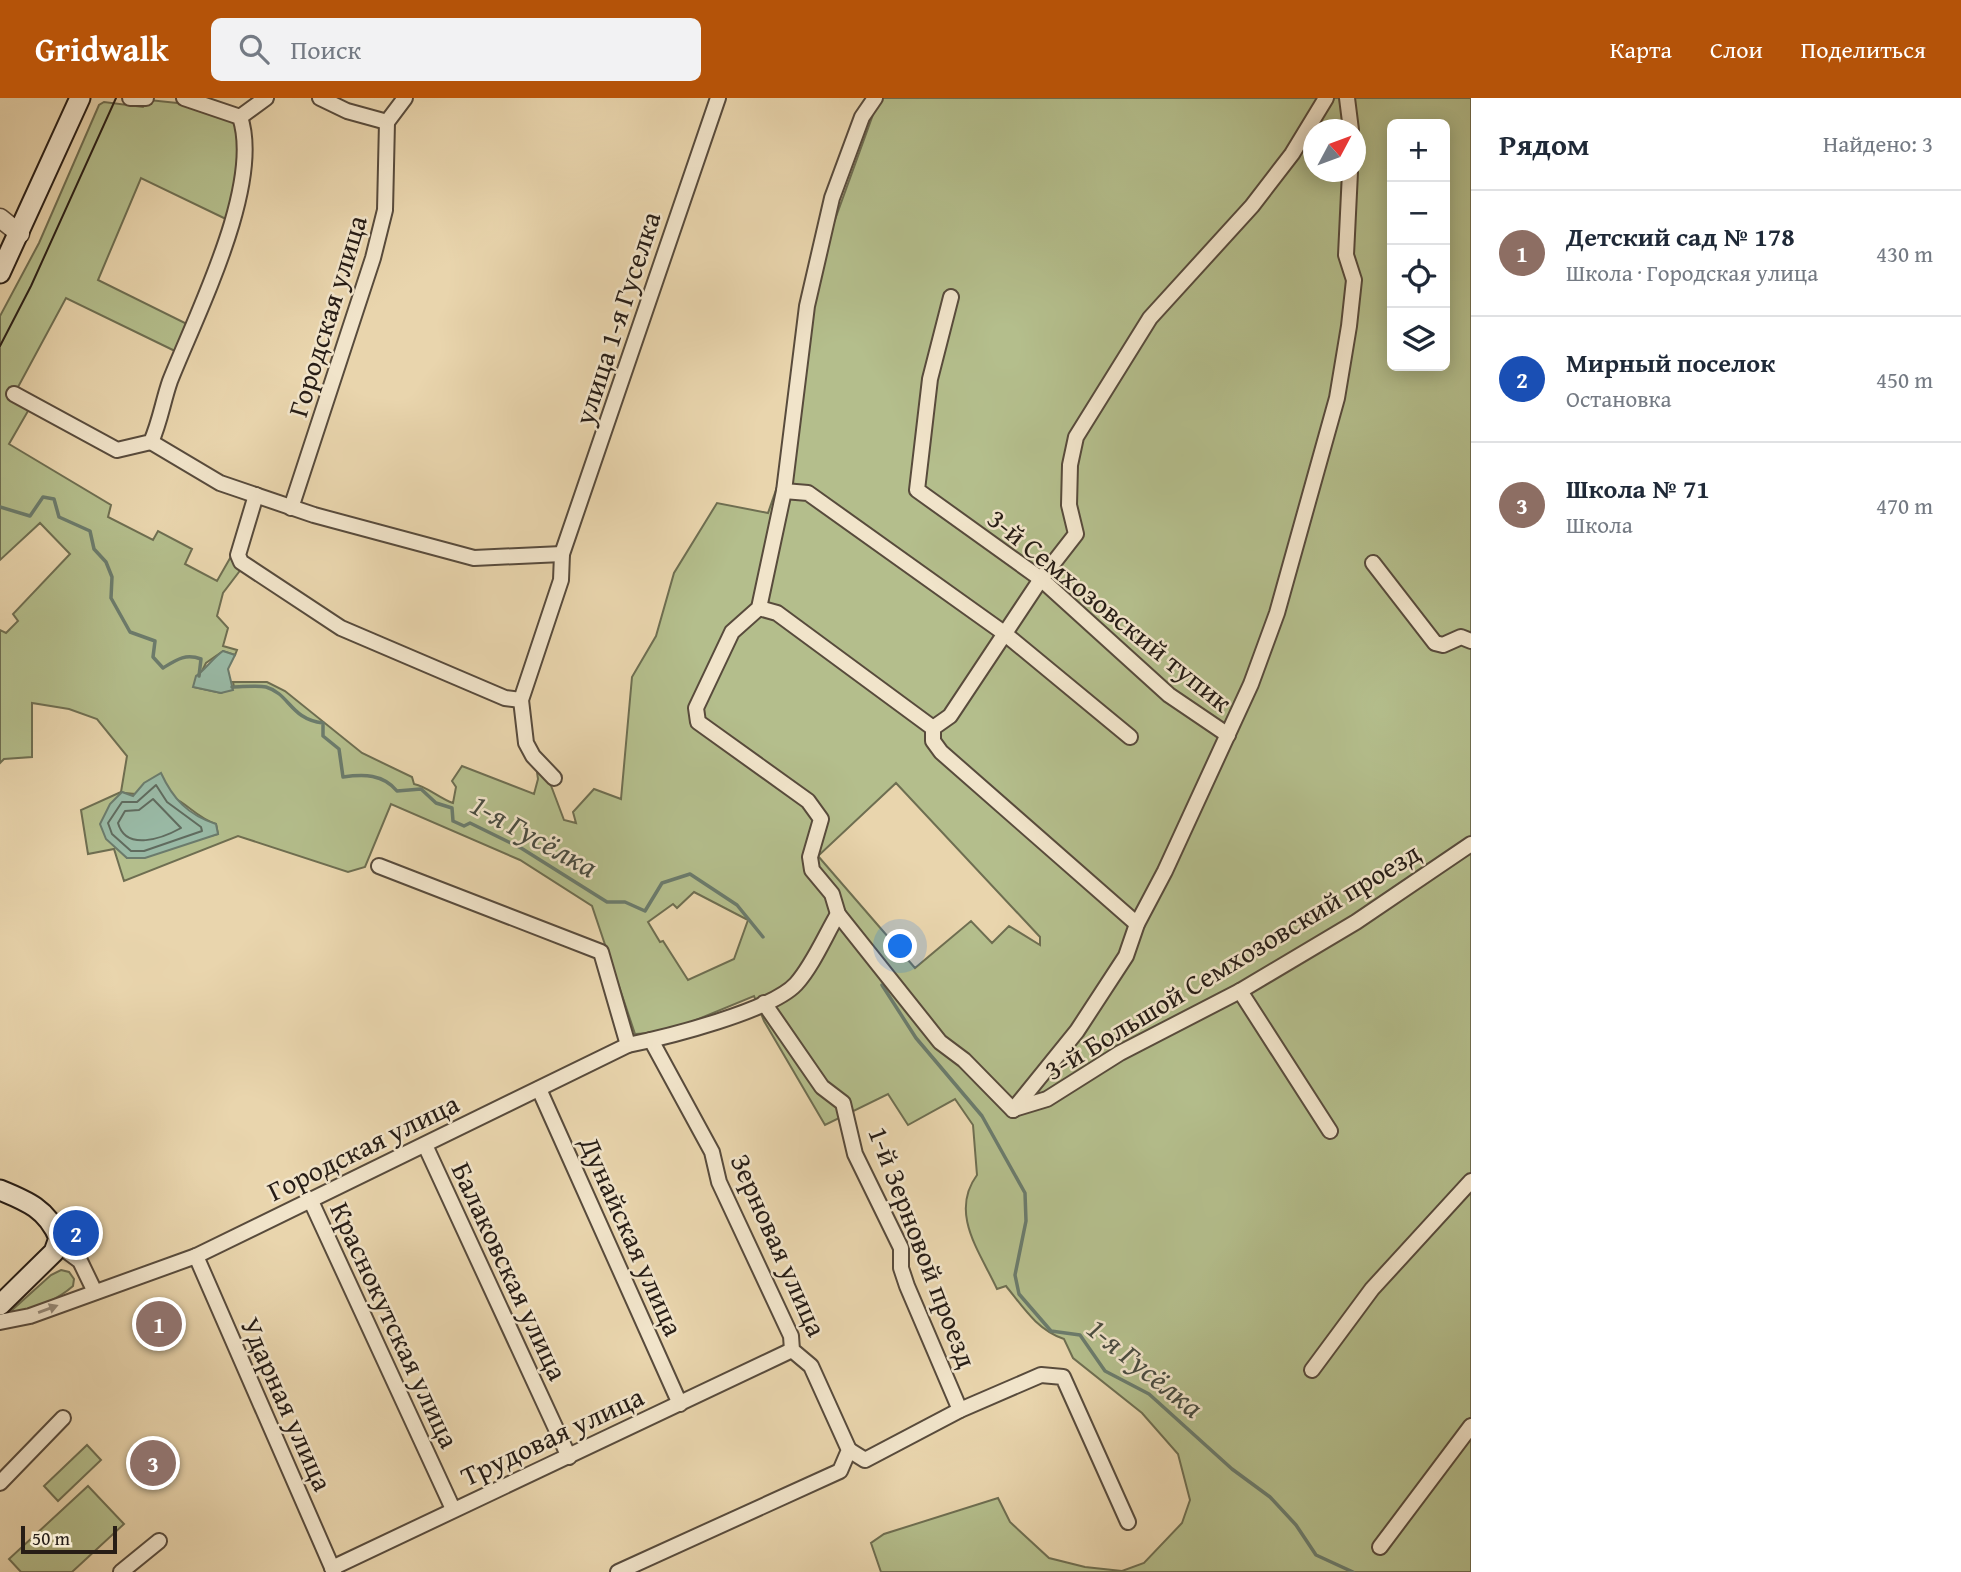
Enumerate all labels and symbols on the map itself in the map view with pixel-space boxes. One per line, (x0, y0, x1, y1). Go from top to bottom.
north arrow (1303, 119, 1366, 182)
street label: улица 1-я Гуселка (562, 205, 671, 431)
street label: Городская улица (276, 209, 377, 422)
street label: 3-й Семхозовский тупик (979, 498, 1242, 722)
water label: 1-я Гусёлка (463, 782, 606, 888)
street label: 3-й Большой Семхозовский проезд (1036, 832, 1428, 1089)
your location (883, 929, 917, 963)
street label: Городская улица (260, 1082, 466, 1211)
street label: 1-й Зерновой проезд (859, 1120, 988, 1373)
street label: Дунайская улица (570, 1128, 695, 1343)
street label: Зерновая улица (721, 1147, 838, 1343)
street label: Балаковская улица (442, 1155, 579, 1387)
street label: Краснокутская улица (320, 1195, 471, 1455)
pin: 2 (53, 1207, 99, 1259)
pin: 1 (136, 1298, 182, 1350)
one-way arrow (37, 1304, 58, 1315)
water label: 1-я Гусёлка (1078, 1307, 1213, 1428)
street label: Ударная улица (231, 1310, 344, 1498)
street label: Трудовая улица (454, 1375, 651, 1496)
pin: 3 (130, 1437, 176, 1489)
scale bar (21, 1523, 117, 1555)

